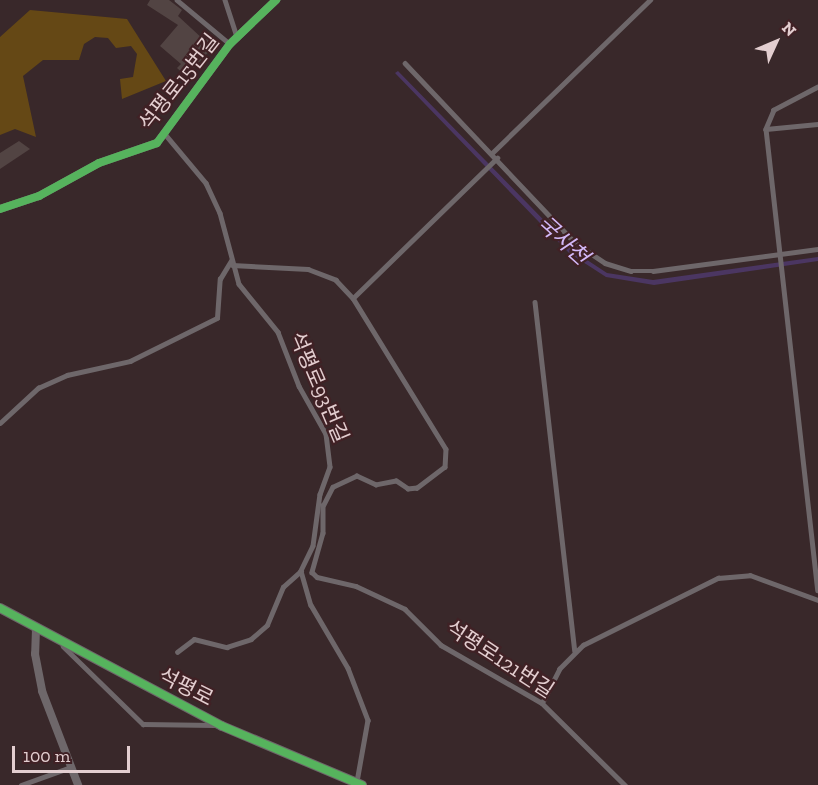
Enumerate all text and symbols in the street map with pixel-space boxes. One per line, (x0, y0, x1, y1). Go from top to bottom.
north arrow (746, 12, 806, 72)
text: N (778, 18, 800, 40)
street label: 석평로15번길 (134, 29, 224, 135)
water label: 국사천 (532, 210, 594, 270)
street label: 석평로93번길 (284, 328, 354, 446)
street label: 석평로121번길 (441, 615, 559, 703)
street label: 석평로 (154, 663, 218, 711)
scale bar (15, 734, 134, 772)
text: 100 m (23, 745, 70, 767)

